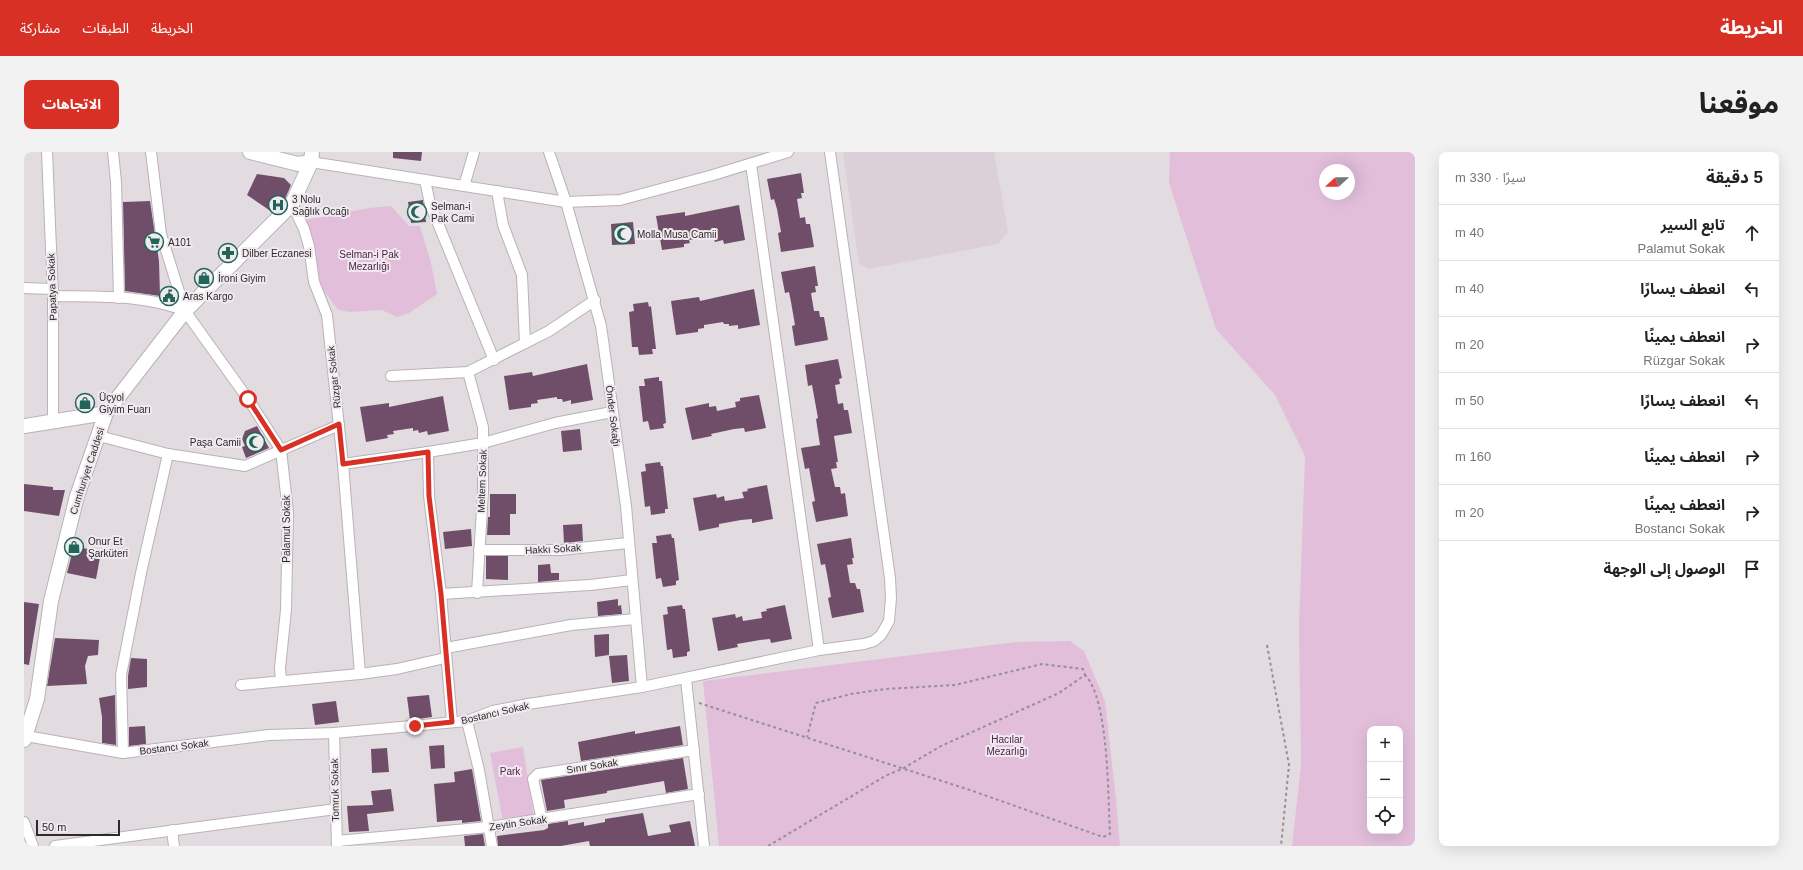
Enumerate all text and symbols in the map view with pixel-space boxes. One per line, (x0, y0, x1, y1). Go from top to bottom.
text: الخريطة (1720, 17, 1783, 38)
text: مشاركة (20, 20, 60, 36)
text: الطبقات (82, 20, 129, 36)
text: الخريطة (151, 20, 193, 36)
button: الاتجاهات (24, 80, 119, 129)
text: موقعنا (1699, 88, 1779, 119)
north arrow (1319, 164, 1355, 200)
text: 5 دقيقة (1706, 168, 1763, 187)
text: سيرًا · 330 m (1455, 170, 1526, 185)
hospital icon: 3 Nolu Sağlık Ocağı (267, 194, 289, 216)
place label: 3 Nolu Sağlık Ocağı (292, 194, 349, 217)
mosque icon: Selman-i Pak Cami (406, 201, 428, 223)
place label: Selman-i Pak Cami (431, 201, 474, 224)
text: تابع السير (1661, 216, 1725, 233)
icon: ahead (1741, 222, 1763, 244)
mosque icon: Molla Musa Camii (612, 223, 634, 245)
text: 40 m (1455, 225, 1484, 240)
place label: Molla Musa Camii (637, 229, 716, 240)
supermarket icon: A101 (143, 231, 165, 253)
place label: A101 (168, 237, 192, 248)
text: Palamut Sokak (1638, 241, 1725, 256)
pharmacy icon: Dilber Eczanesi (217, 242, 239, 264)
place label: Dilber Eczanesi (242, 248, 311, 259)
park label: Selman-i Pak Mezarlığı (339, 249, 400, 272)
street label: Papatya Sokak (45, 252, 59, 321)
shop icon: İroni Giyim (193, 267, 215, 289)
place label: İroni Giyim (218, 272, 266, 284)
icon: left (1741, 278, 1763, 300)
text: انعطف يسارًا (1640, 280, 1725, 297)
text: 40 m (1455, 281, 1484, 296)
public building icon: Aras Kargo (158, 285, 180, 307)
place label: Aras Kargo (183, 291, 233, 302)
text: انعطف يمينًا (1644, 328, 1725, 345)
icon: right (1741, 334, 1763, 356)
text: 20 m (1455, 337, 1484, 352)
street label: Rüzgar Sokak (325, 344, 343, 409)
text: Rüzgar Sokak (1643, 353, 1725, 368)
street label: Önder Sokağı (604, 385, 622, 447)
route start (239, 390, 257, 408)
icon: left (1741, 390, 1763, 412)
shop icon: Üçyol Giyim Fuarı (74, 392, 96, 414)
place label: Üçyol Giyim Fuarı (99, 392, 151, 415)
text: انعطف يسارًا (1640, 392, 1725, 409)
text: 50 m (1455, 393, 1484, 408)
street label: Cumhuriyet Caddesi (68, 426, 106, 516)
mosque icon: Paşa Camii (244, 431, 266, 453)
place label: Paşa Camii (190, 437, 241, 448)
icon: right (1741, 446, 1763, 468)
street label: Meltem Sokak (475, 448, 489, 513)
text: انعطف يمينًا (1644, 448, 1725, 465)
text: 160 m (1455, 449, 1491, 464)
street label: Palamut Sokak (281, 494, 292, 563)
text: انعطف يمينًا (1644, 496, 1725, 513)
icon: right (1741, 502, 1763, 524)
text: 20 m (1455, 505, 1484, 520)
text: Bostancı Sokak (1635, 521, 1725, 536)
shop icon: Onur Et Şarküteri (63, 536, 85, 558)
place label: Onur Et Şarküteri (88, 536, 128, 559)
street label: Hakkı Sokak (525, 542, 582, 556)
icon: arrive (1741, 558, 1763, 580)
text: الوصول إلى الوجهة (1603, 560, 1725, 577)
street label: Bostancı Sokak (460, 700, 531, 726)
route end (406, 717, 424, 735)
map controls (1367, 726, 1403, 834)
button: + (1367, 726, 1403, 762)
park label: Hacılar Mezarlığı (986, 734, 1028, 757)
street label: Bostancı Sokak (139, 737, 210, 757)
street label: Sınır Sokak (566, 756, 619, 775)
street label: Tomruk Sokak (329, 757, 341, 822)
button: − (1367, 762, 1403, 798)
park label: Park (500, 766, 521, 777)
button: locate (1367, 798, 1403, 834)
street label: Zeytin Sokak (489, 813, 548, 832)
scale bar (36, 818, 120, 837)
text: 50 m (42, 821, 66, 833)

